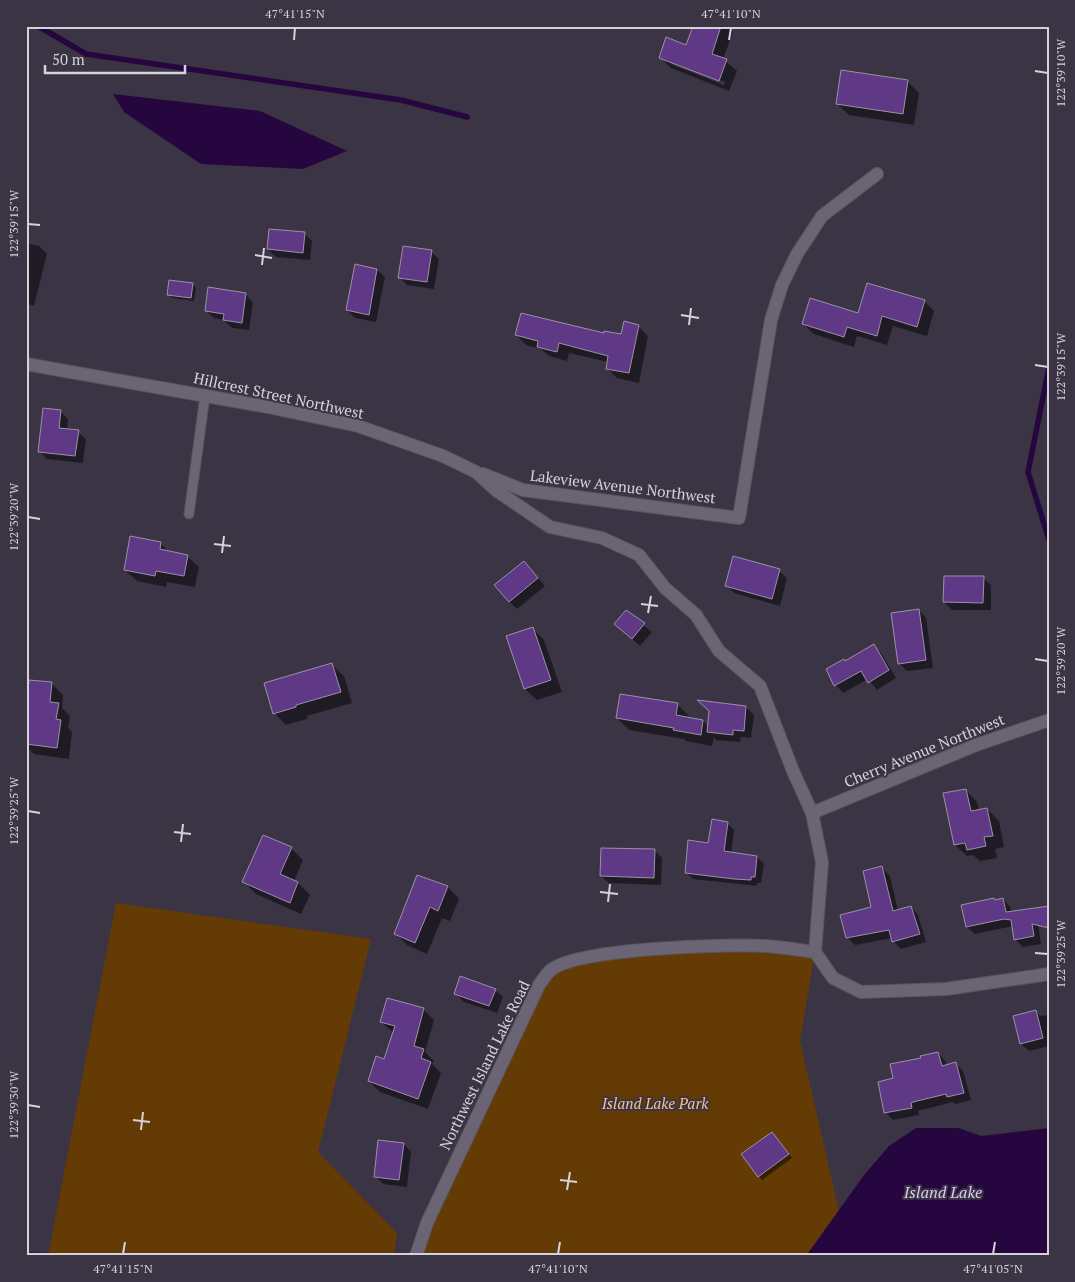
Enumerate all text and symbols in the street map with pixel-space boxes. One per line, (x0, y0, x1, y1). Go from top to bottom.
text: 47°41'15"N (265, 6, 325, 21)
text: 47°41'10"N (701, 6, 761, 21)
text: 122°39'10"W (1053, 38, 1068, 107)
scale bar (45, 42, 185, 74)
text: 50 m (52, 49, 85, 69)
text: 122°39'15"W (6, 189, 21, 258)
text: 122°39'15"W (1053, 332, 1068, 401)
street label: Hillcrest Street Northwest (192, 367, 367, 423)
street label: Lakeview Avenue Northwest (529, 465, 717, 507)
text: 122°39'20"W (6, 482, 21, 551)
text: 122°39'20"W (1053, 626, 1068, 695)
street label: Cherry Avenue Northwest (841, 708, 1008, 791)
text: 122°39'25"W (6, 776, 21, 845)
text: 122°39'25"W (1053, 919, 1068, 988)
street label: Northwest Island Lake Road (434, 977, 534, 1153)
text: 122°39'30"W (6, 1070, 21, 1139)
park label: Island Lake Park (601, 1093, 709, 1113)
water label: Island Lake (903, 1181, 982, 1203)
text: 47°41'15"N (93, 1261, 153, 1276)
text: 47°41'10"N (528, 1261, 588, 1276)
text: 47°41'05"N (963, 1261, 1023, 1276)

